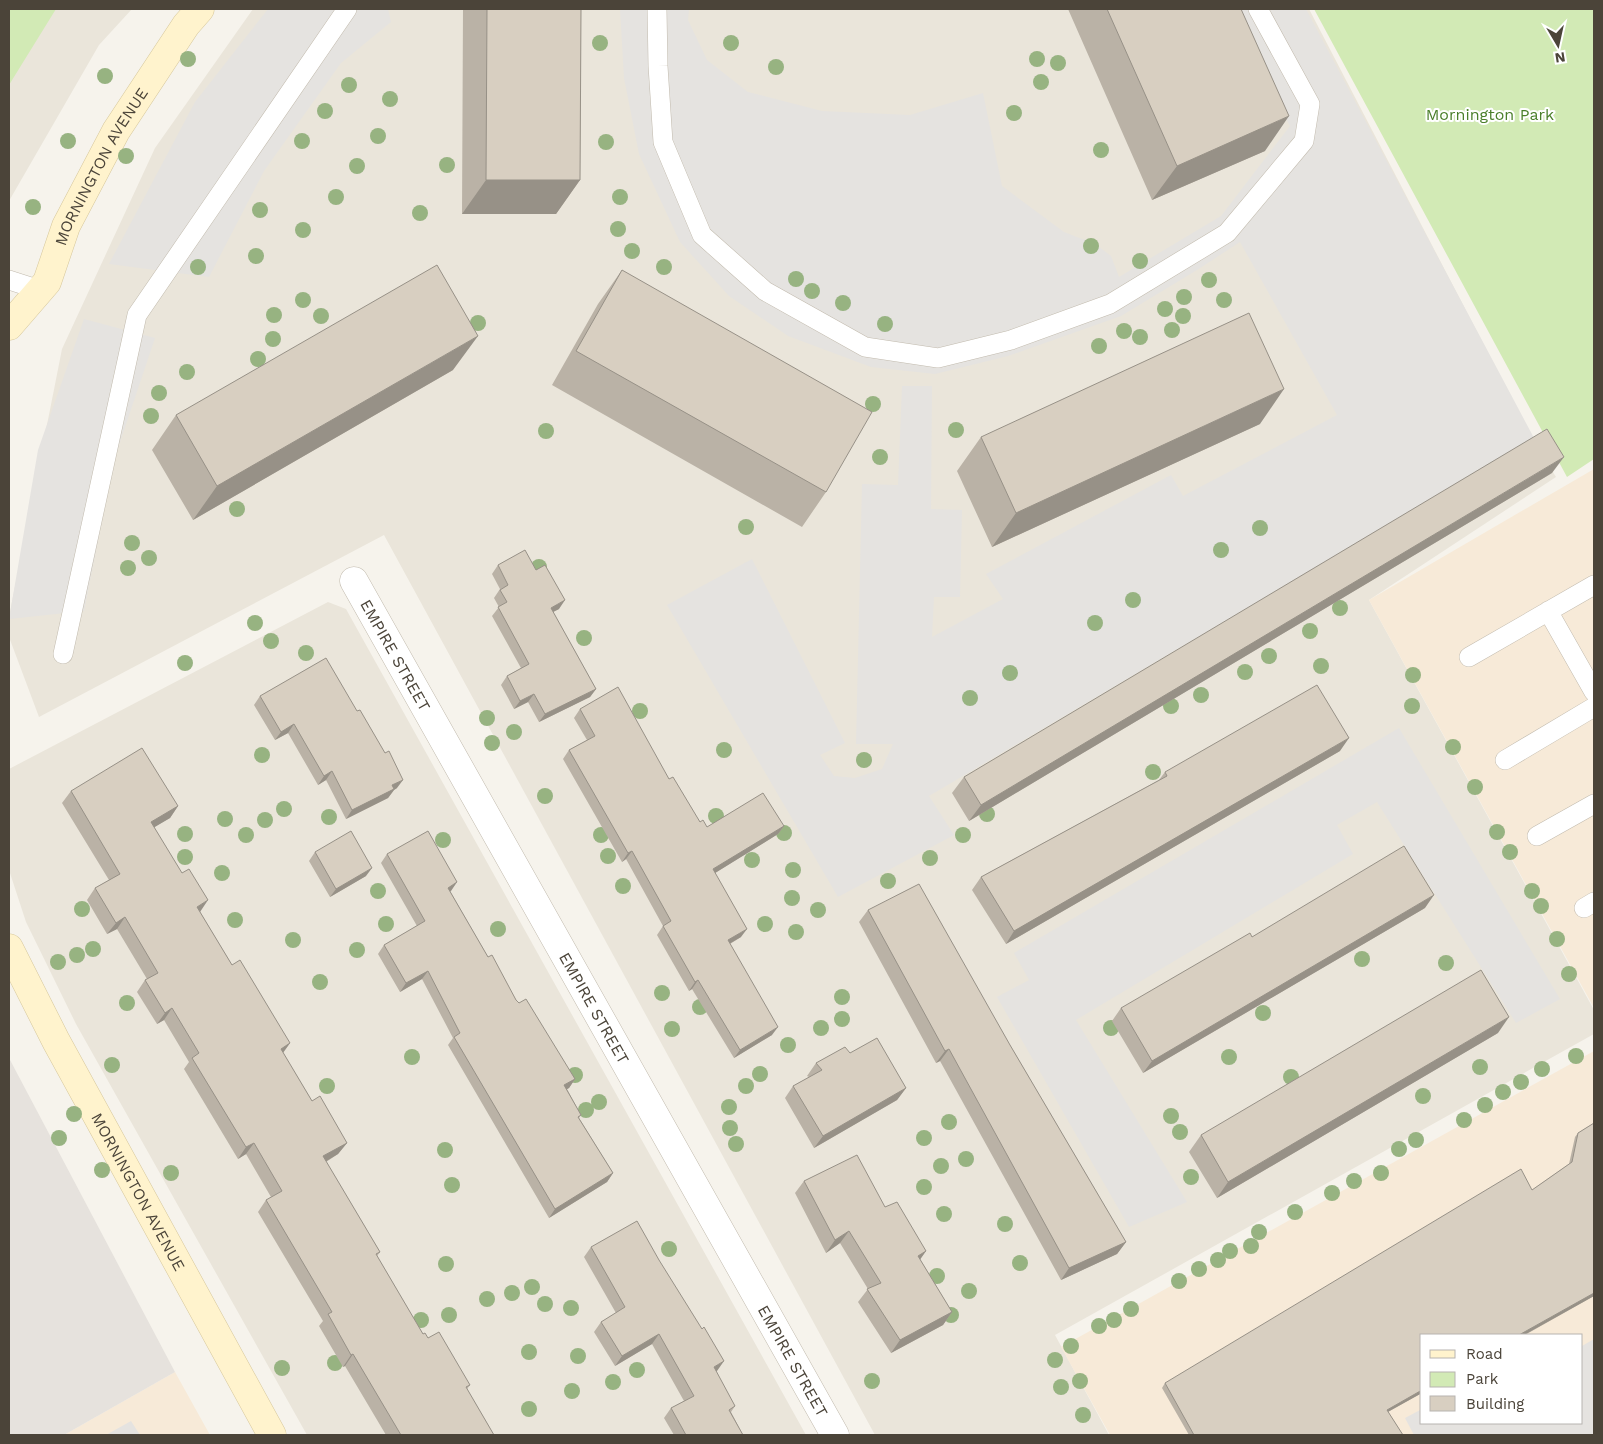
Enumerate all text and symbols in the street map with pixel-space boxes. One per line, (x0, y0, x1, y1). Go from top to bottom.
north arrow (1533, 20, 1583, 70)
text: N (1554, 49, 1566, 67)
street label: MORNINGTON AVENUE (51, 84, 152, 248)
park label: Mornington Park (1426, 105, 1554, 124)
street label: EMPIRE STREET (357, 596, 435, 714)
street label: EMPIRE STREET (556, 949, 634, 1067)
street label: MORNINGTON AVENUE (88, 1109, 190, 1274)
street label: EMPIRE STREET (754, 1302, 832, 1420)
legend (1420, 1334, 1583, 1424)
text: Road (1466, 1345, 1503, 1363)
text: Park (1466, 1370, 1499, 1388)
text: Building (1466, 1395, 1524, 1413)

